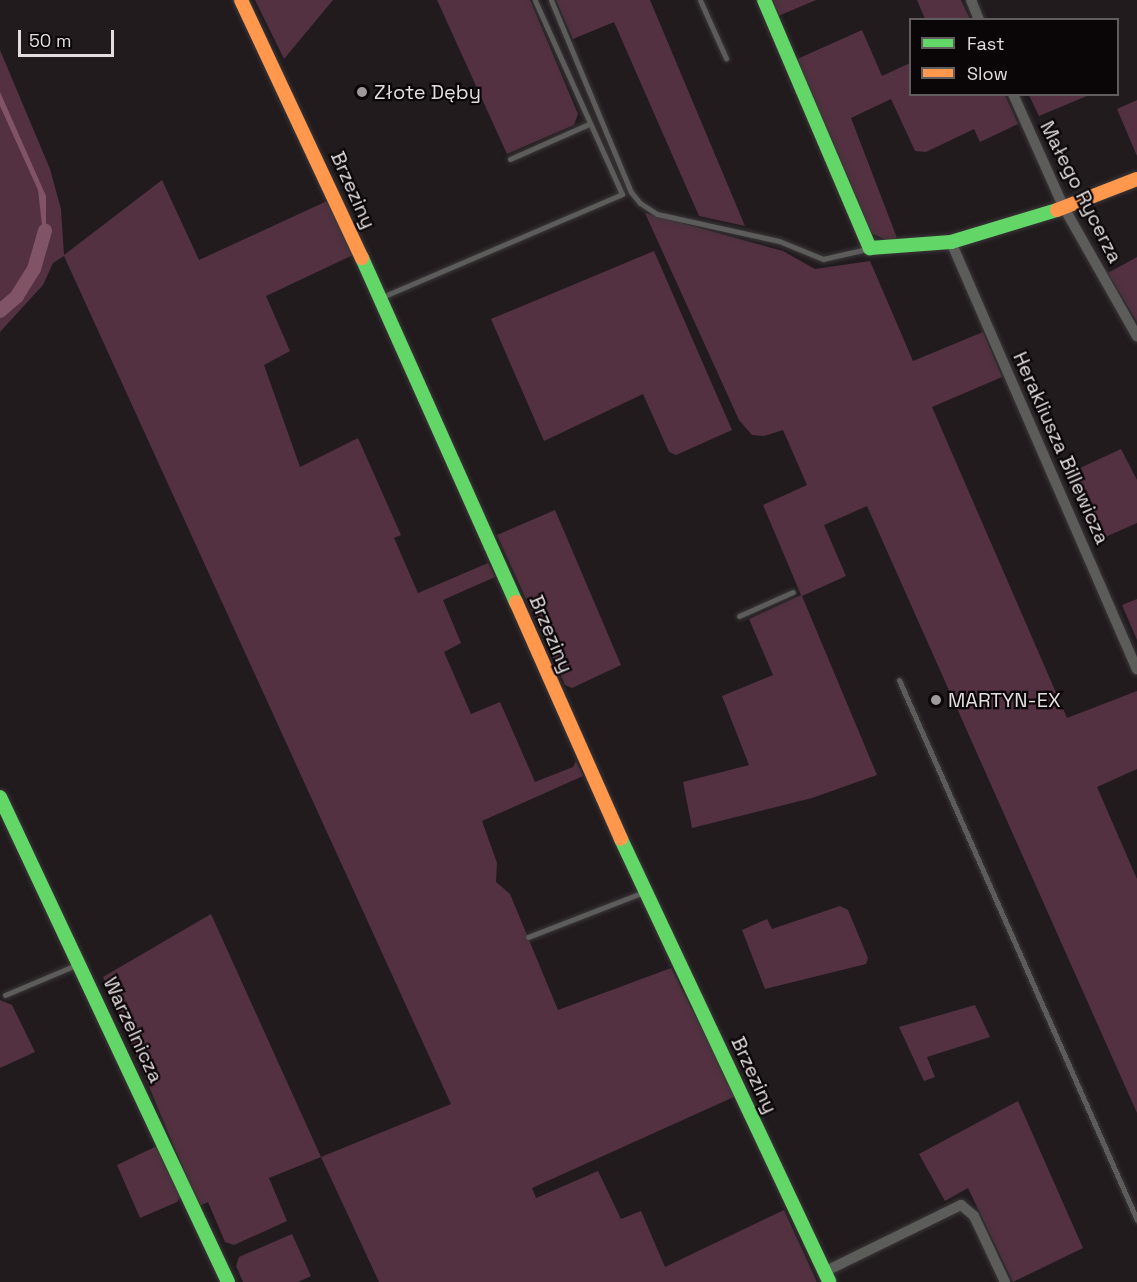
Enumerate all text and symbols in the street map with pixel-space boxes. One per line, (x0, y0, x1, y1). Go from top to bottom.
scale bar (21, 18, 117, 56)
legend (909, 18, 1119, 96)
text: 50 m (29, 29, 71, 52)
text: Fast (967, 32, 1004, 55)
text: Slow (967, 62, 1008, 85)
place label: Złote Dęby (374, 80, 481, 104)
marker: Złote Dęby (355, 85, 369, 99)
street label: Małego Rycerza (1035, 117, 1127, 267)
street label: Brzeziny (325, 148, 381, 232)
street label: Herakliusza Billewicza (1008, 348, 1114, 548)
street label: Brzeziny (524, 592, 578, 676)
place label: MARTYN-EX (948, 688, 1061, 712)
marker: MARTYN-EX (929, 693, 943, 707)
street label: Warzelnicza (98, 973, 168, 1087)
street label: Brzeziny (726, 1033, 782, 1117)

